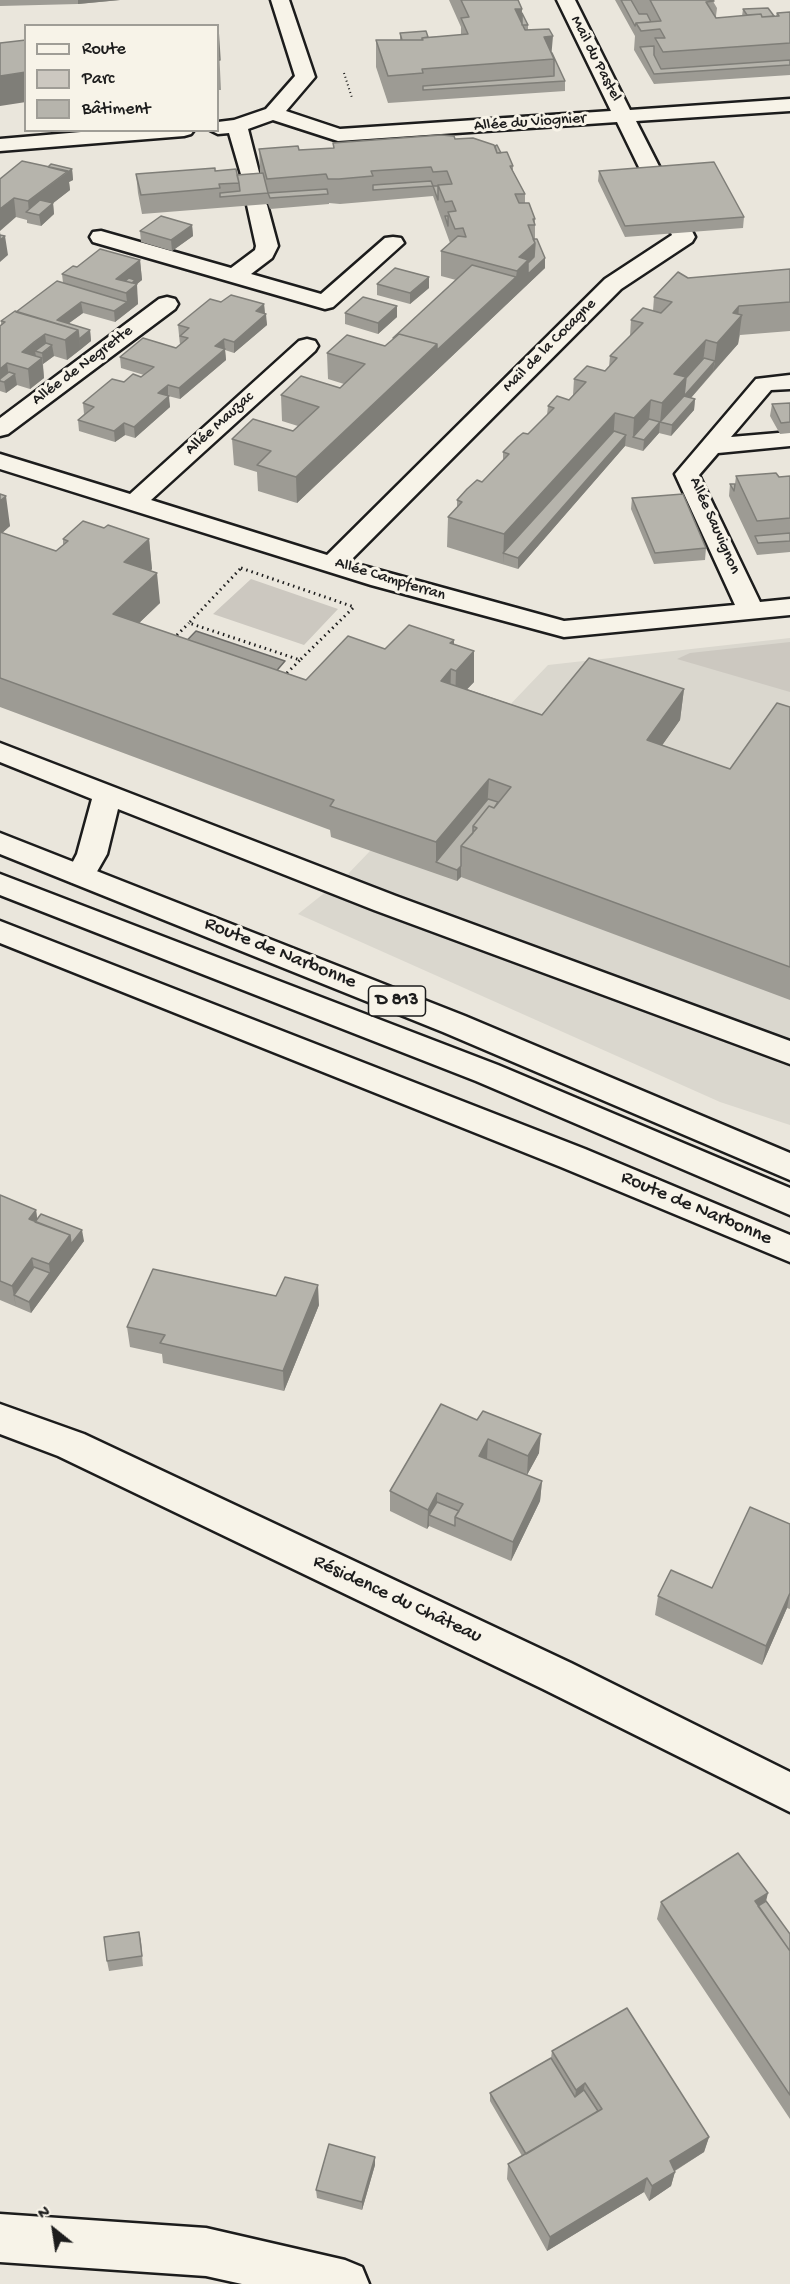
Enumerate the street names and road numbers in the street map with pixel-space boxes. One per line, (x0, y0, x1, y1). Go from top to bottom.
street label: Mail du Pastel (565, 13, 625, 105)
street label: Allée du Viognier (473, 110, 587, 136)
street label: Mail de la Cocagne (499, 295, 601, 397)
street label: Allée de Negrette (29, 322, 137, 410)
street label: Allée Mauzac (182, 388, 258, 460)
street label: Allée Sauvignon (684, 475, 744, 577)
street label: Allée Campferran (332, 554, 448, 606)
street label: Route de Narbonne (201, 913, 359, 995)
road number: D 813 (368, 986, 426, 1016)
street label: Route de Narbonne (617, 1166, 775, 1252)
street label: Résidence du Château (309, 1550, 485, 1650)

